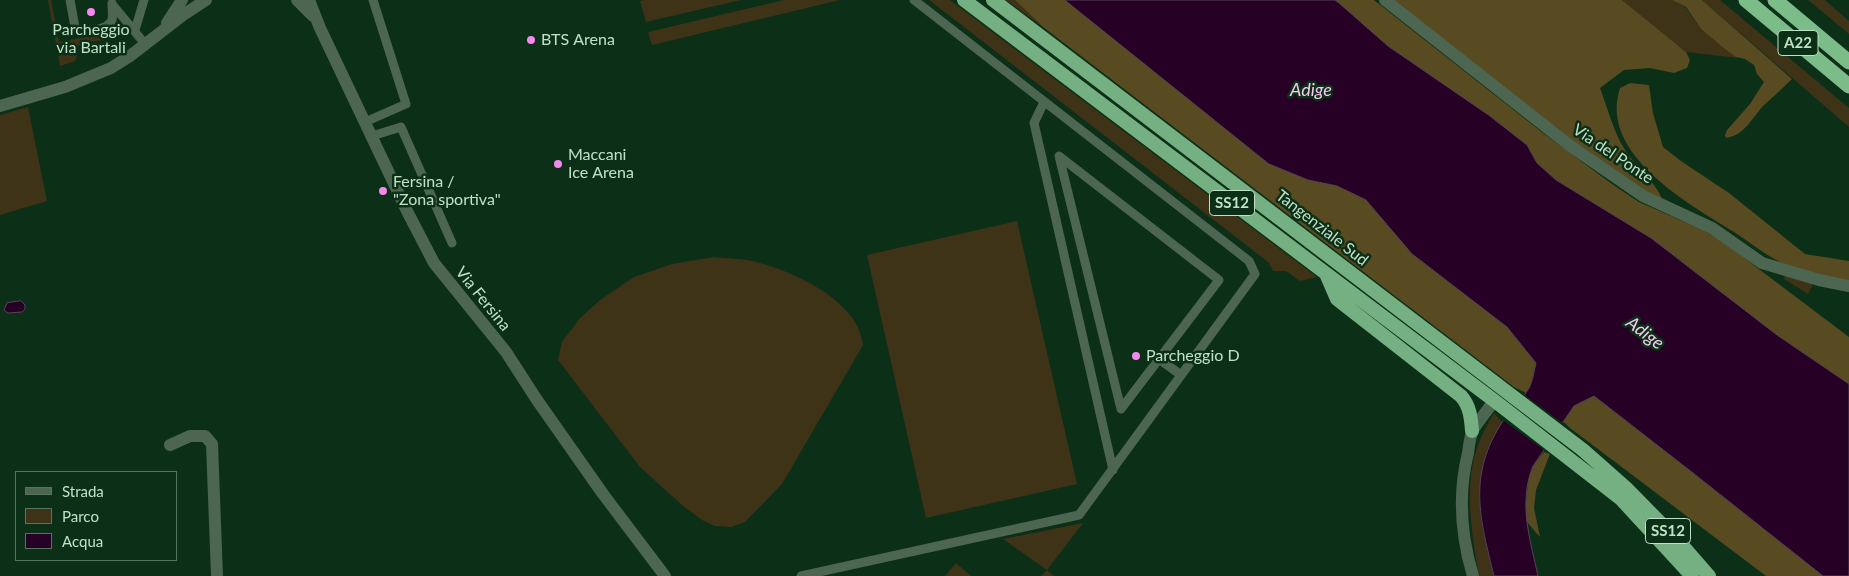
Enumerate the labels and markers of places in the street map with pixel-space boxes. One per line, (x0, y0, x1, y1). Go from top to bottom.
marker: Parcheggio via Bartali (85, 6, 97, 18)
place label: Parcheggio via Bartali (52, 20, 130, 58)
place label: BTS Arena (541, 30, 615, 50)
marker: BTS Arena (525, 34, 537, 46)
place label: Maccani Ice Arena (568, 145, 634, 183)
marker: Maccani Ice Arena (552, 158, 564, 170)
place label: Fersina / "Zona sportiva" (393, 172, 501, 210)
marker: Fersina / "Zona sportiva" (377, 185, 389, 197)
place label: Parcheggio D (1146, 346, 1240, 366)
marker: Parcheggio D (1130, 350, 1142, 362)

